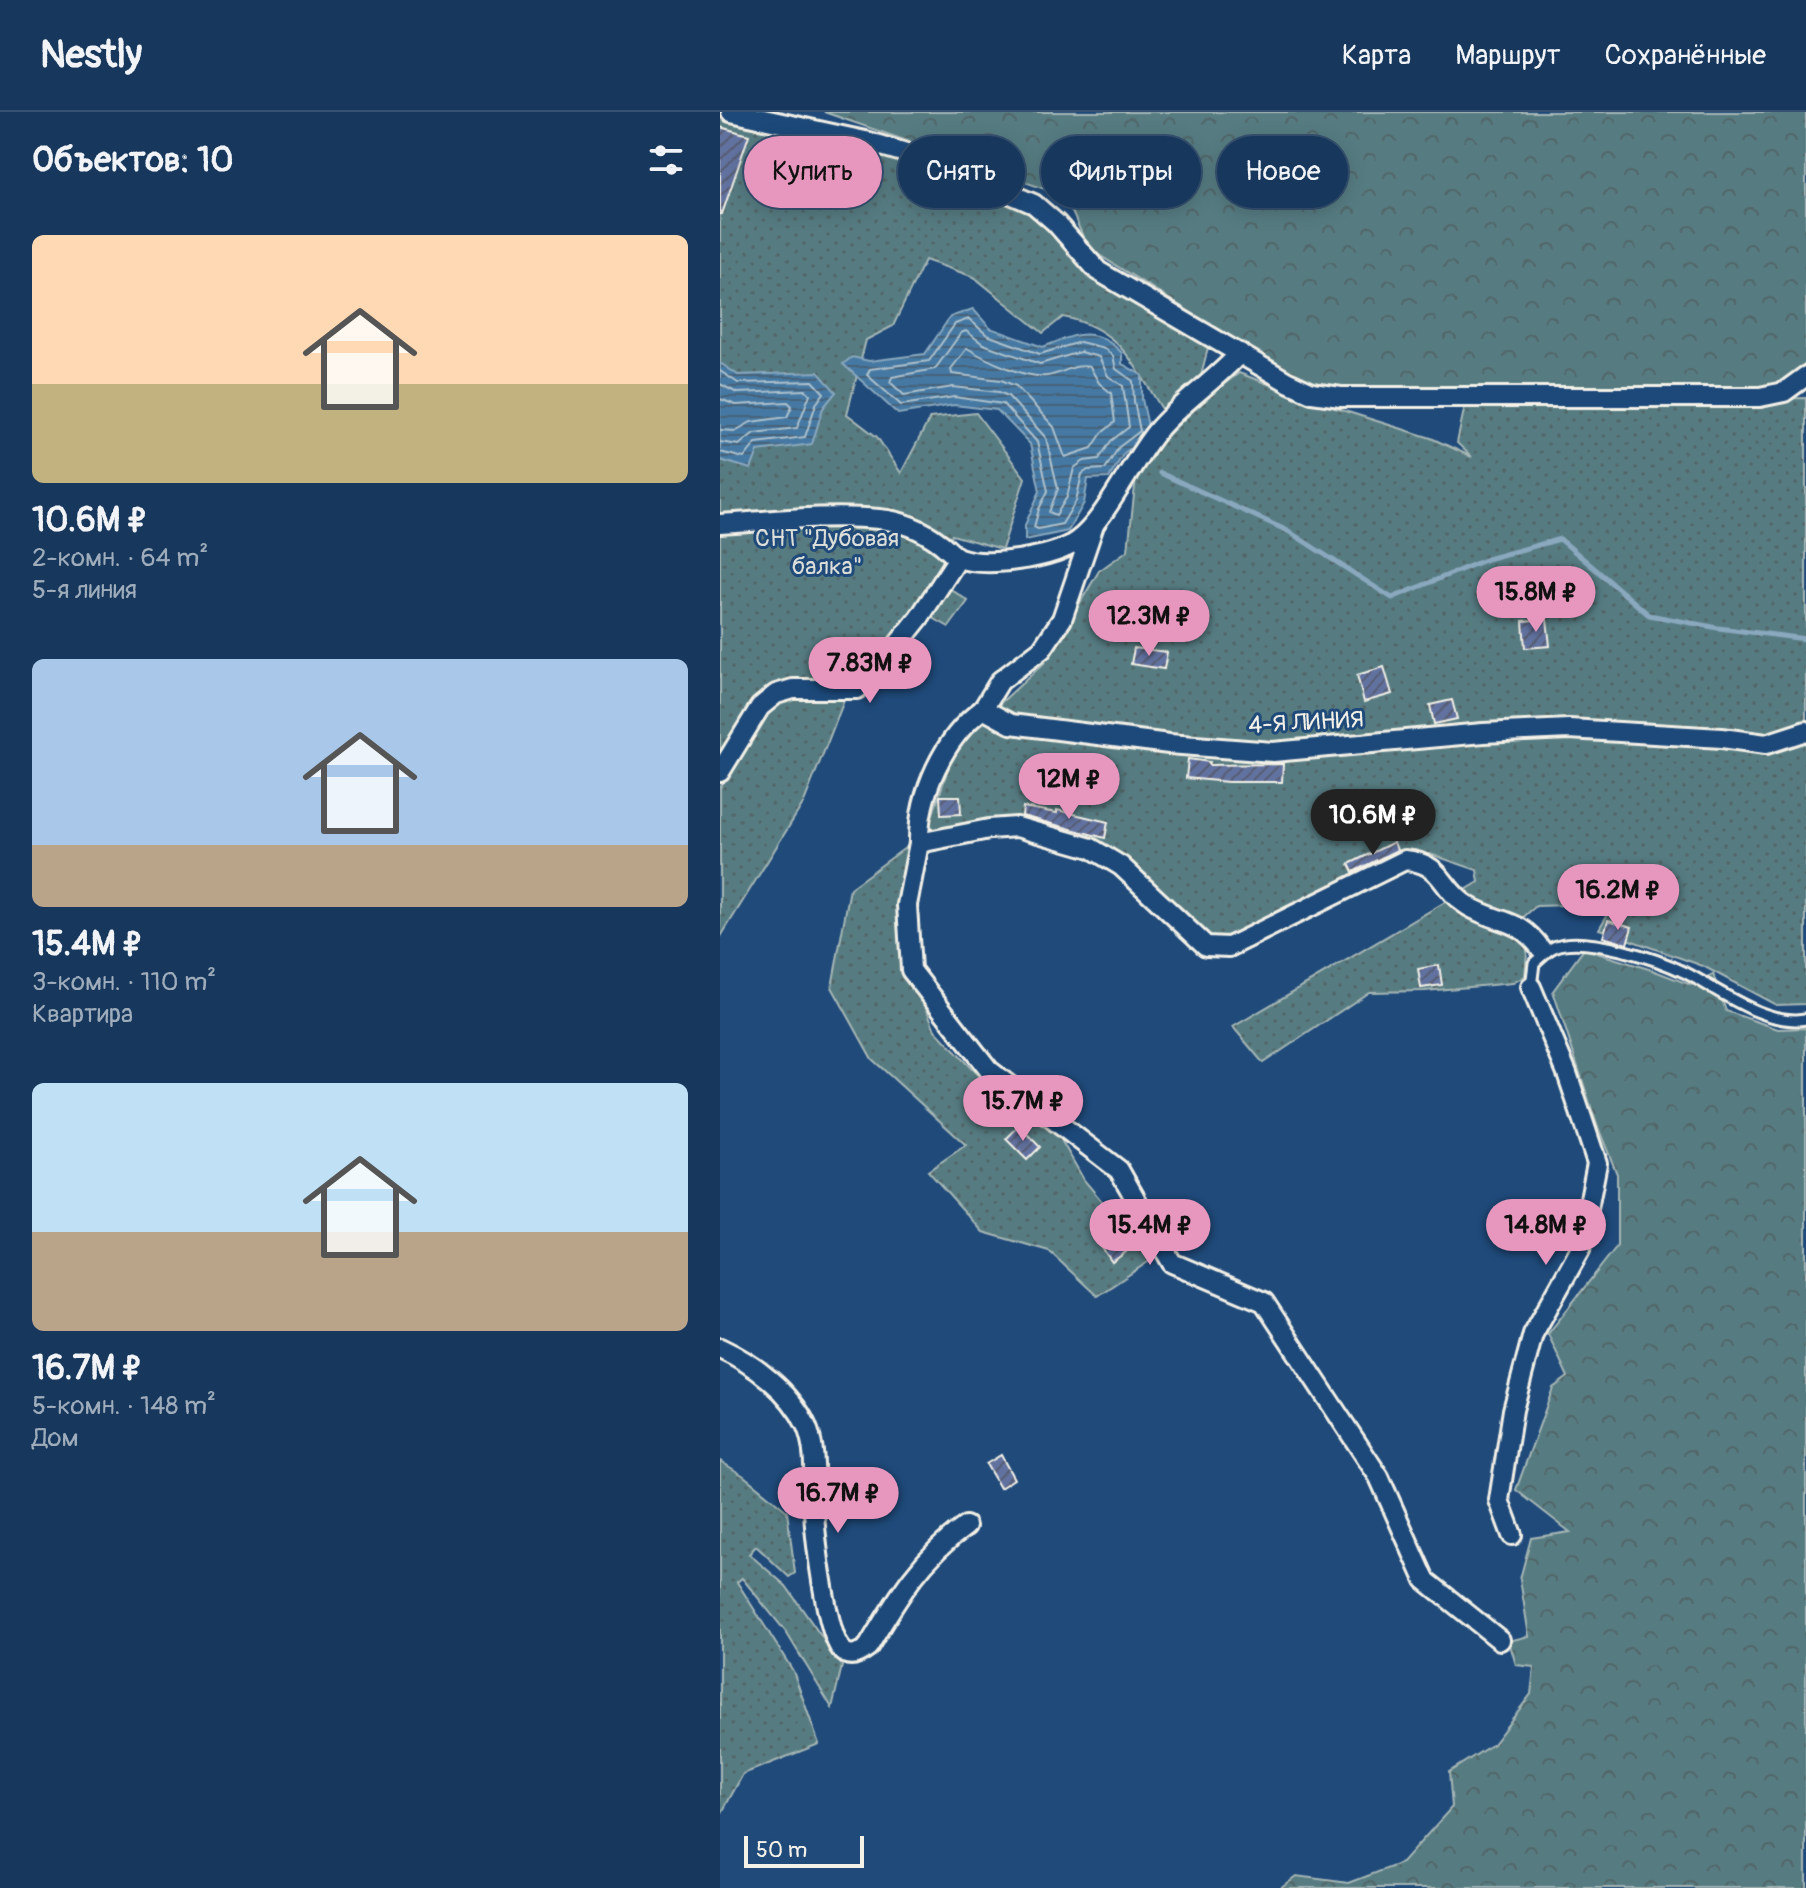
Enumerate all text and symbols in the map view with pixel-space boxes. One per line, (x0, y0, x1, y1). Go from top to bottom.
text: Nestly (40, 31, 142, 79)
text: Карта (1342, 38, 1411, 73)
text: Маршрут (1455, 38, 1561, 73)
text: Сохранённые (1605, 38, 1766, 73)
chip: Купить (744, 136, 882, 208)
chip: Снять (898, 136, 1025, 208)
chip: Фильтры (1041, 136, 1201, 208)
chip: Новое (1217, 136, 1348, 208)
icon: filters (644, 138, 688, 182)
text: Объектов: 10 (32, 139, 233, 182)
icon: home (288, 287, 432, 431)
text: 10.6M ₽ (32, 499, 148, 542)
park label: СНТ "Дубовая балка" (755, 524, 899, 581)
text: 2-комн. · 64 m² (32, 542, 208, 574)
pin: 15.8M ₽ (1462, 566, 1610, 634)
text: 5-я линия (32, 574, 137, 606)
text: 15.8M ₽ (1494, 576, 1578, 608)
pin: 12.3M ₽ (1075, 590, 1223, 658)
text: 12.3M ₽ (1107, 600, 1191, 632)
pin: 7.83M ₽ (796, 637, 944, 705)
text: 7.83M ₽ (826, 647, 914, 679)
street label: 4-Я ЛИНИЯ (1248, 705, 1364, 740)
icon: home (288, 711, 432, 855)
pin: 12M ₽ (1013, 753, 1125, 821)
text: 12M ₽ (1037, 763, 1101, 795)
pin: 10.6M ₽ (1299, 789, 1447, 857)
text: 10.6M ₽ (1329, 799, 1417, 831)
pin: 16.2M ₽ (1544, 864, 1692, 932)
text: 16.2M ₽ (1575, 874, 1661, 906)
text: 15.4M ₽ (32, 923, 143, 966)
text: 3-комн. · 110 m² (32, 966, 216, 998)
text: Квартира (32, 998, 133, 1030)
pin: 15.7M ₽ (949, 1075, 1097, 1143)
text: 15.7M ₽ (981, 1085, 1065, 1117)
icon: home (288, 1135, 432, 1279)
pin: 15.4M ₽ (1076, 1199, 1224, 1267)
pin: 14.8M ₽ (1472, 1199, 1620, 1267)
text: 15.4M ₽ (1108, 1209, 1193, 1241)
text: 14.8M ₽ (1504, 1209, 1588, 1241)
text: 16.7M ₽ (32, 1347, 143, 1390)
text: 5-комн. · 148 m² (32, 1390, 216, 1422)
text: Дом (32, 1422, 79, 1454)
pin: 16.7M ₽ (764, 1467, 912, 1535)
text: 16.7M ₽ (796, 1477, 880, 1509)
scale bar (744, 1832, 864, 1868)
text: 50 m (756, 1836, 807, 1864)

